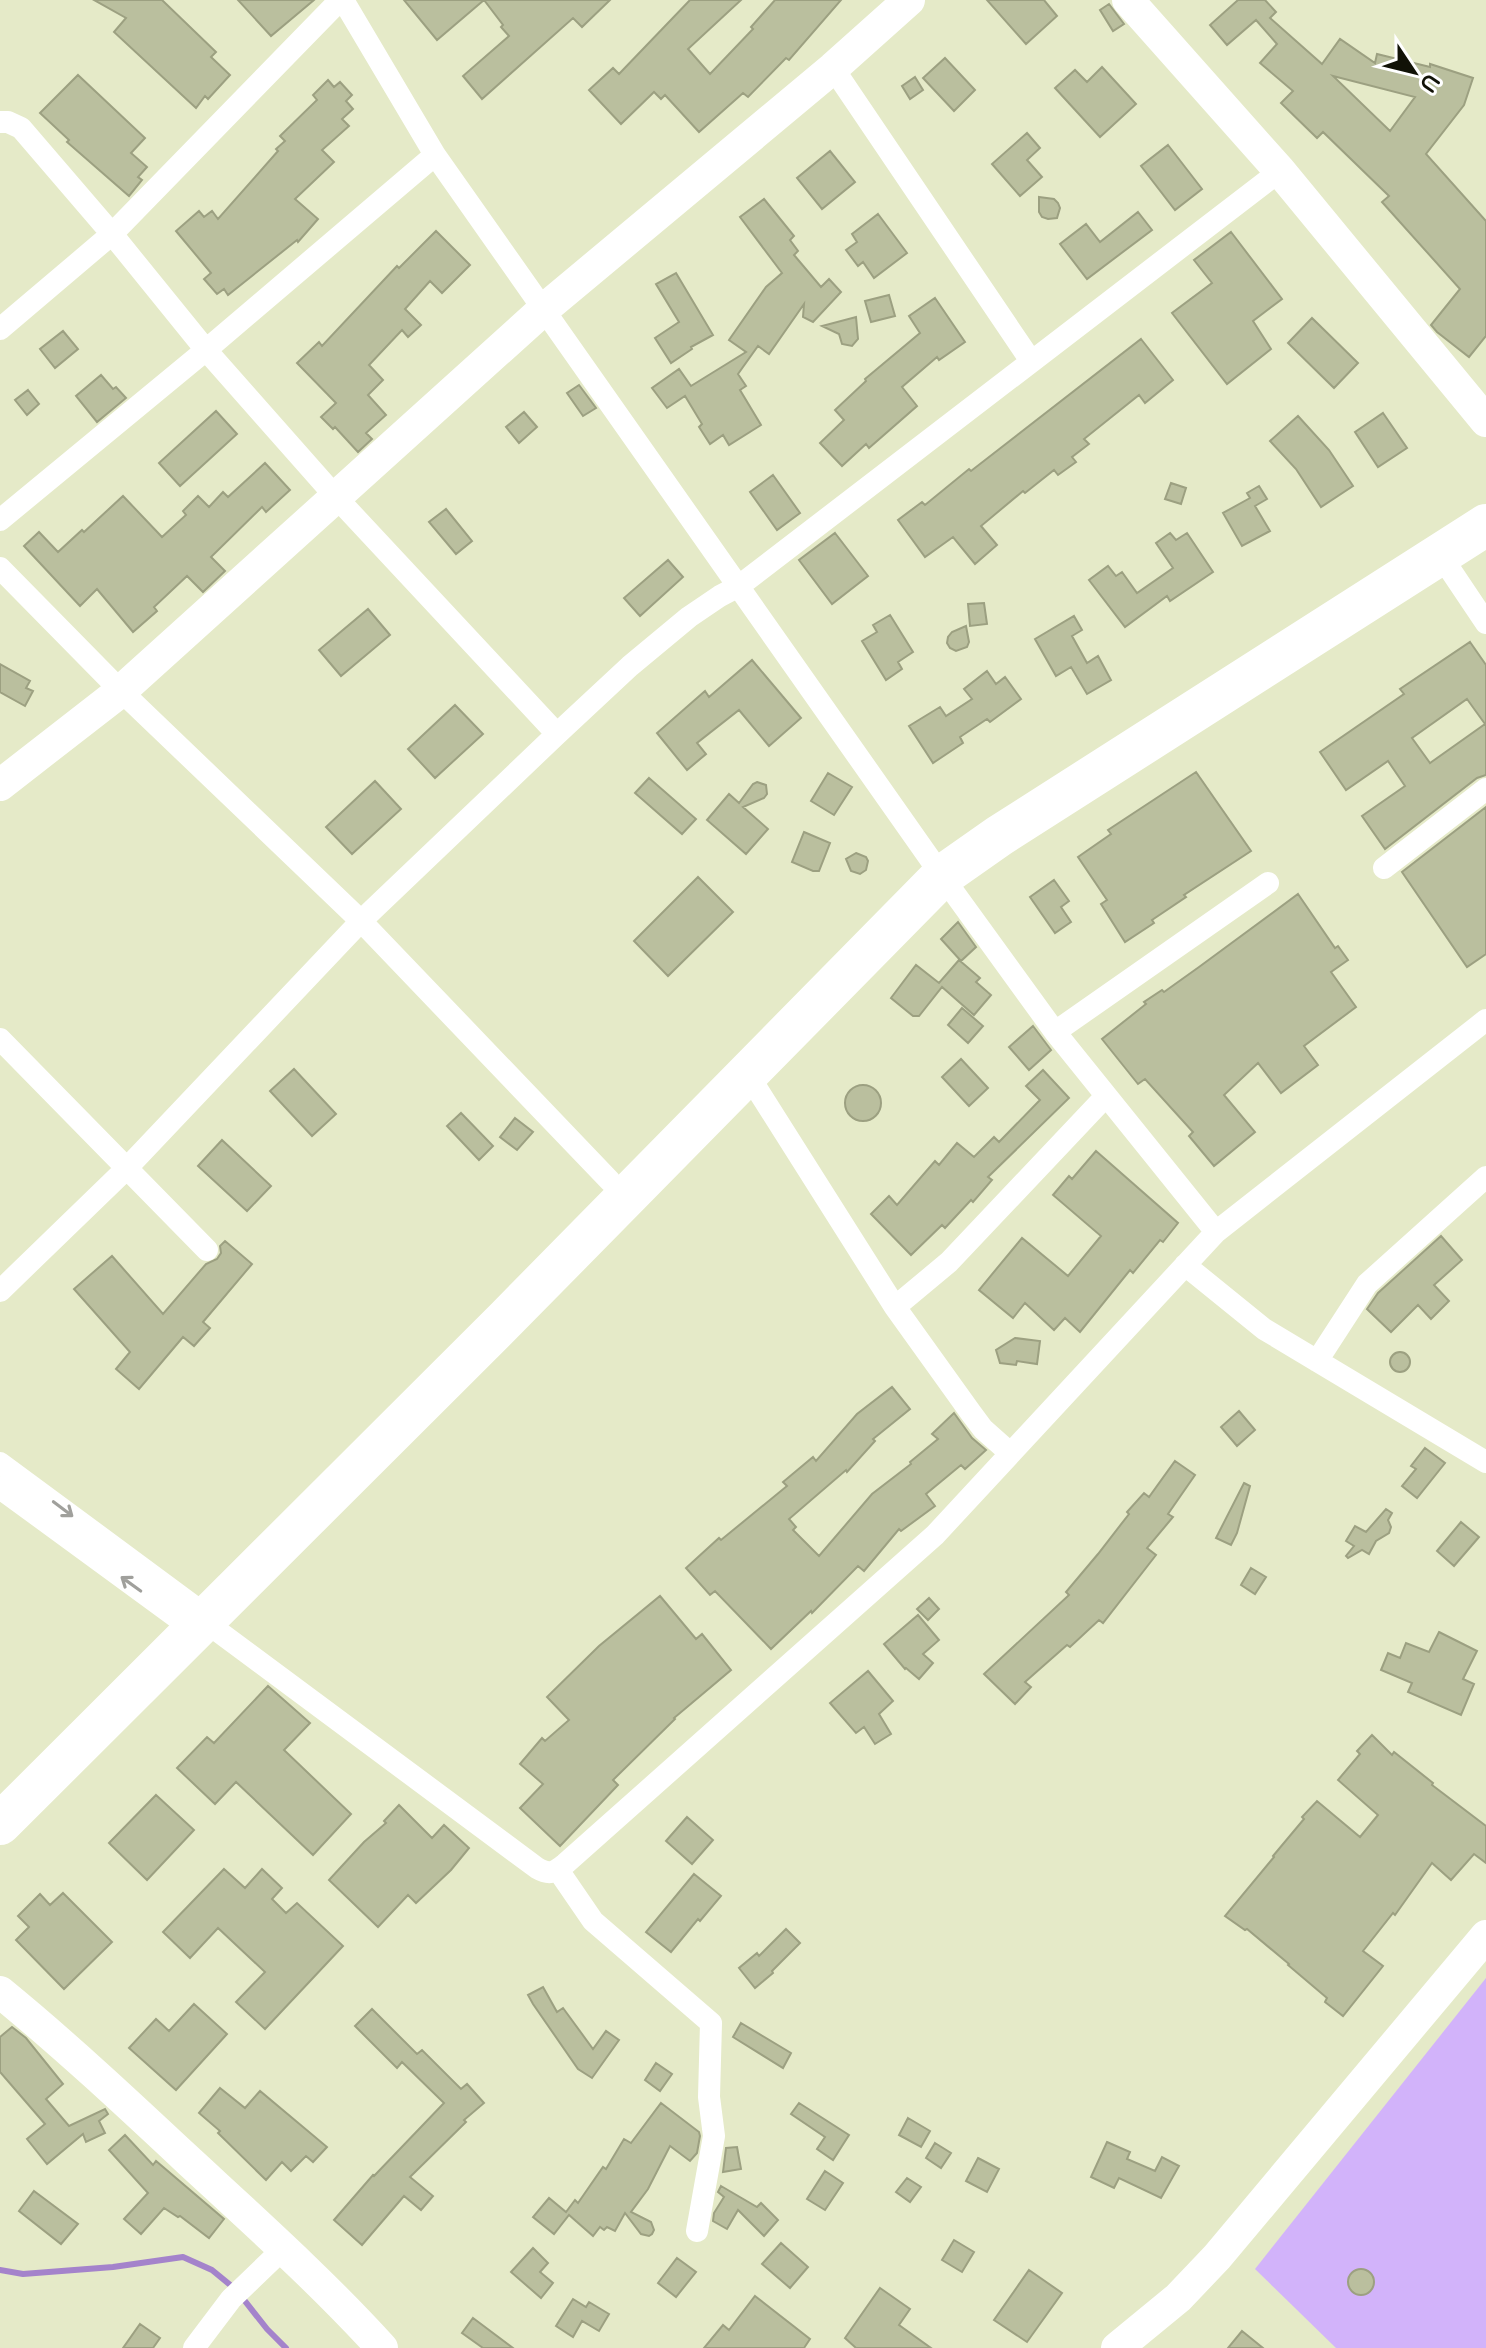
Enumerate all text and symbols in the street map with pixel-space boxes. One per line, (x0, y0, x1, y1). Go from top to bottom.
north arrow (1374, 32, 1454, 112)
text: U (1414, 69, 1445, 97)
one-way arrow (51, 1501, 73, 1517)
one-way arrow (121, 1575, 142, 1592)

